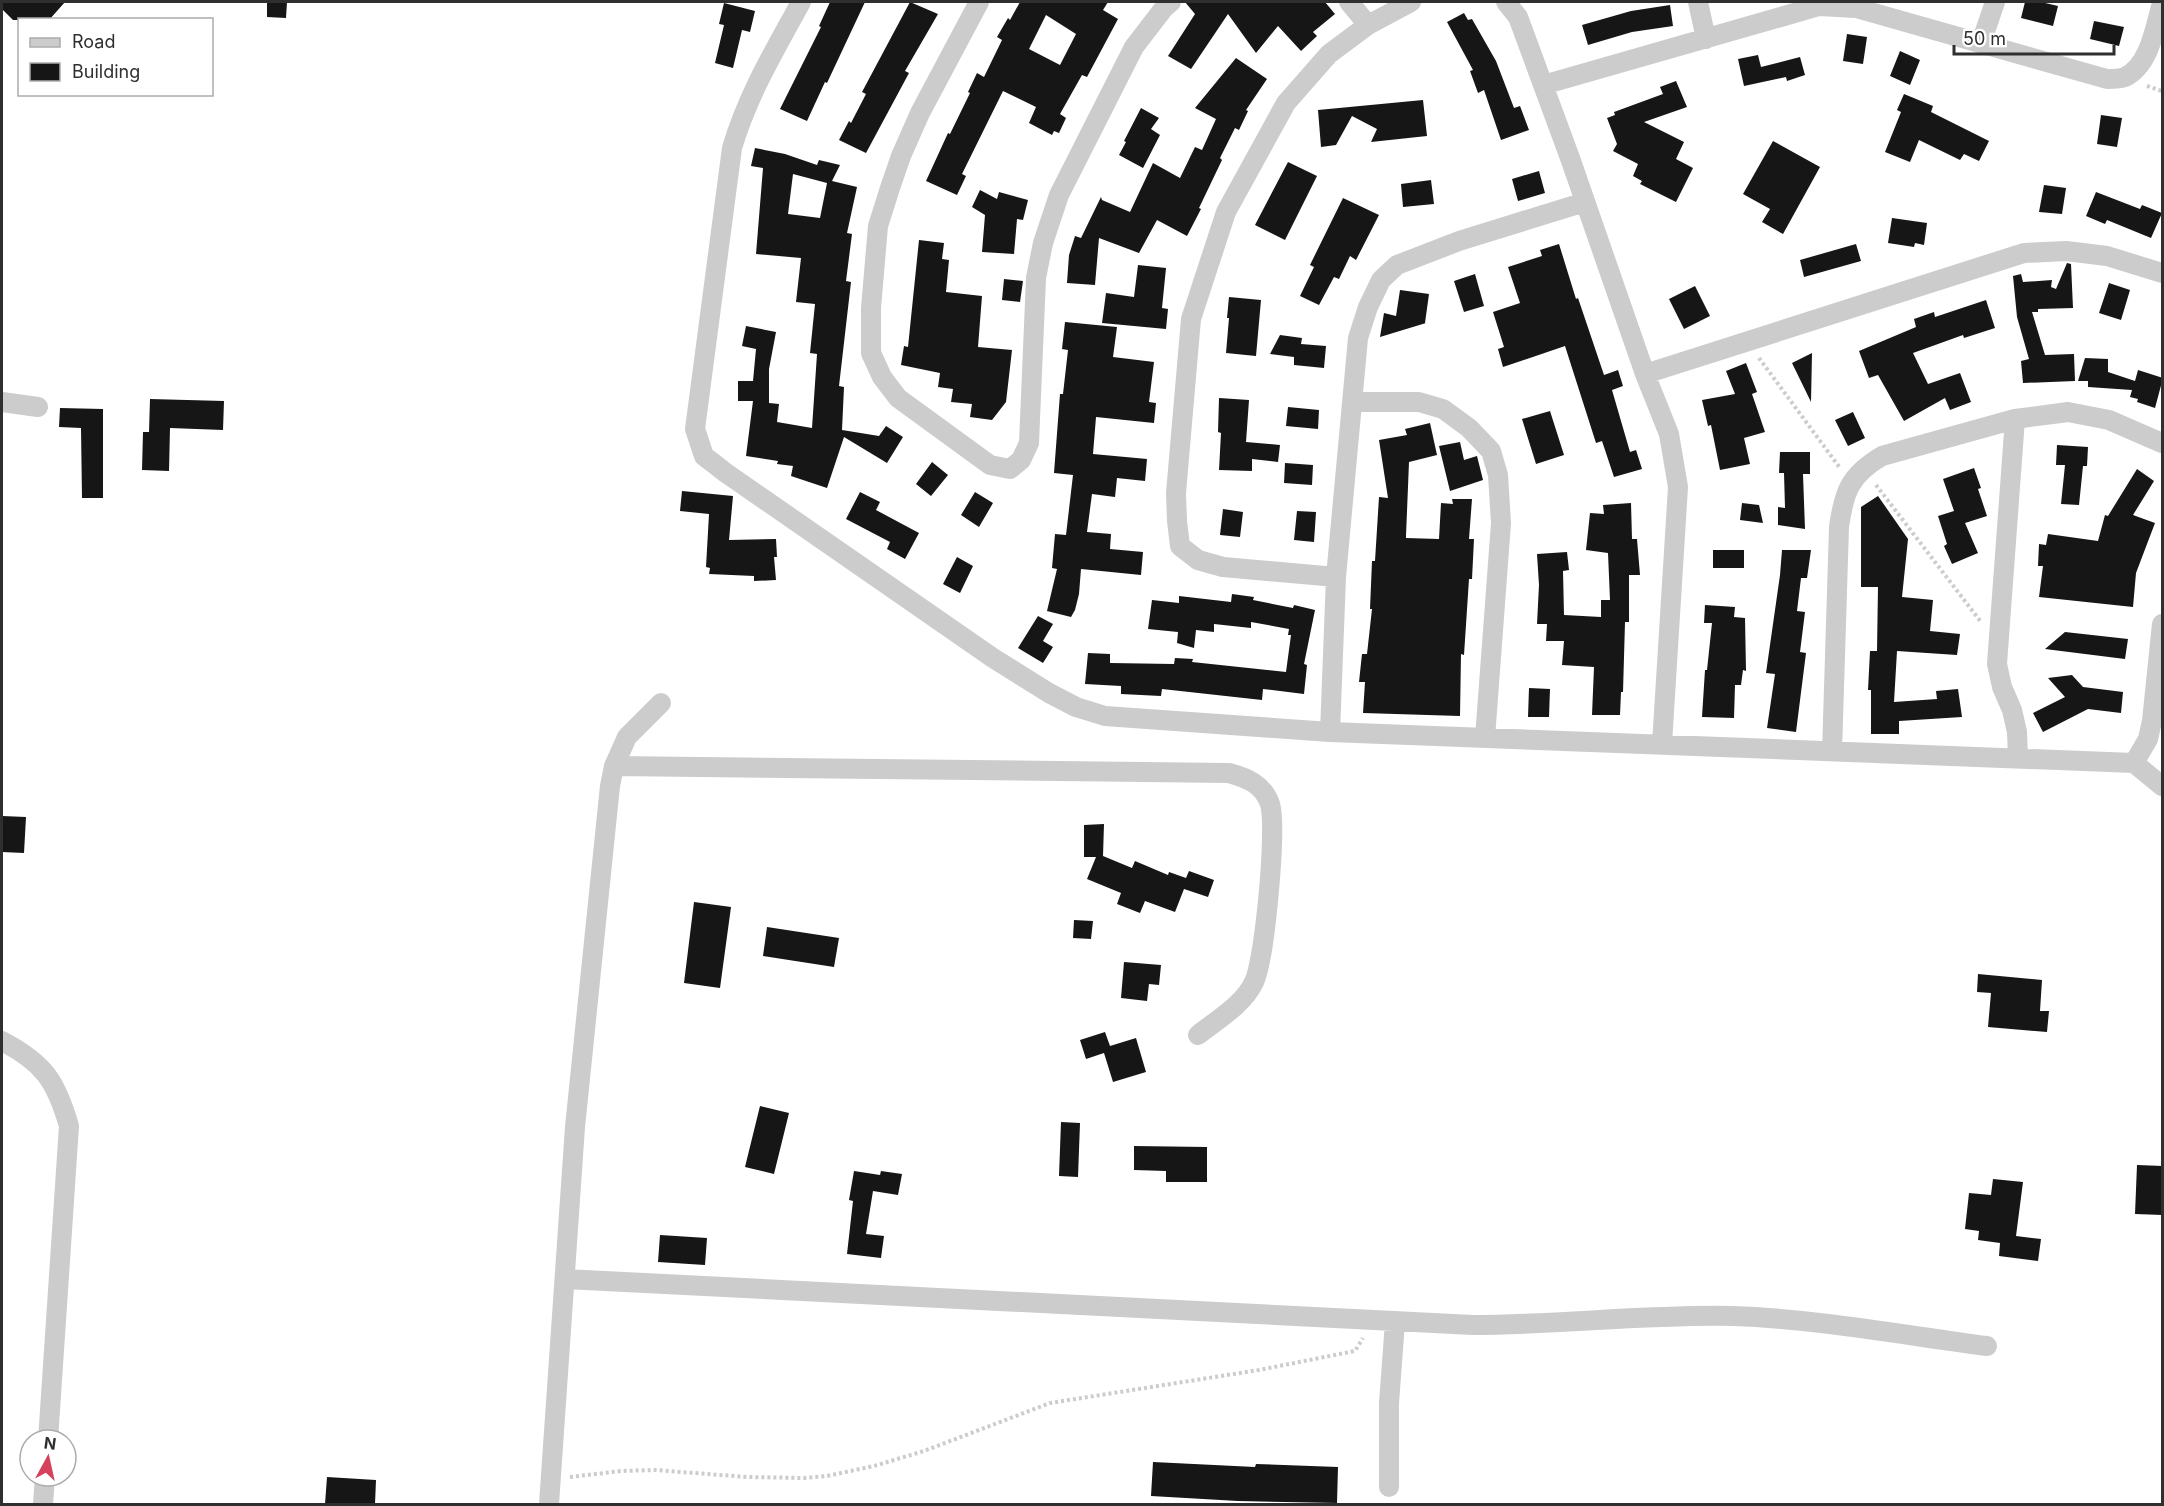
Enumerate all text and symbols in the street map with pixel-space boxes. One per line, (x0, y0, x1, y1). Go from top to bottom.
legend (18, 18, 213, 96)
scale bar (1954, 18, 2114, 56)
text: 50 m (1963, 28, 2006, 49)
text: Road (72, 31, 115, 52)
text: Building (72, 61, 140, 82)
north arrow (18, 1428, 78, 1488)
text: N (43, 1432, 58, 1454)

